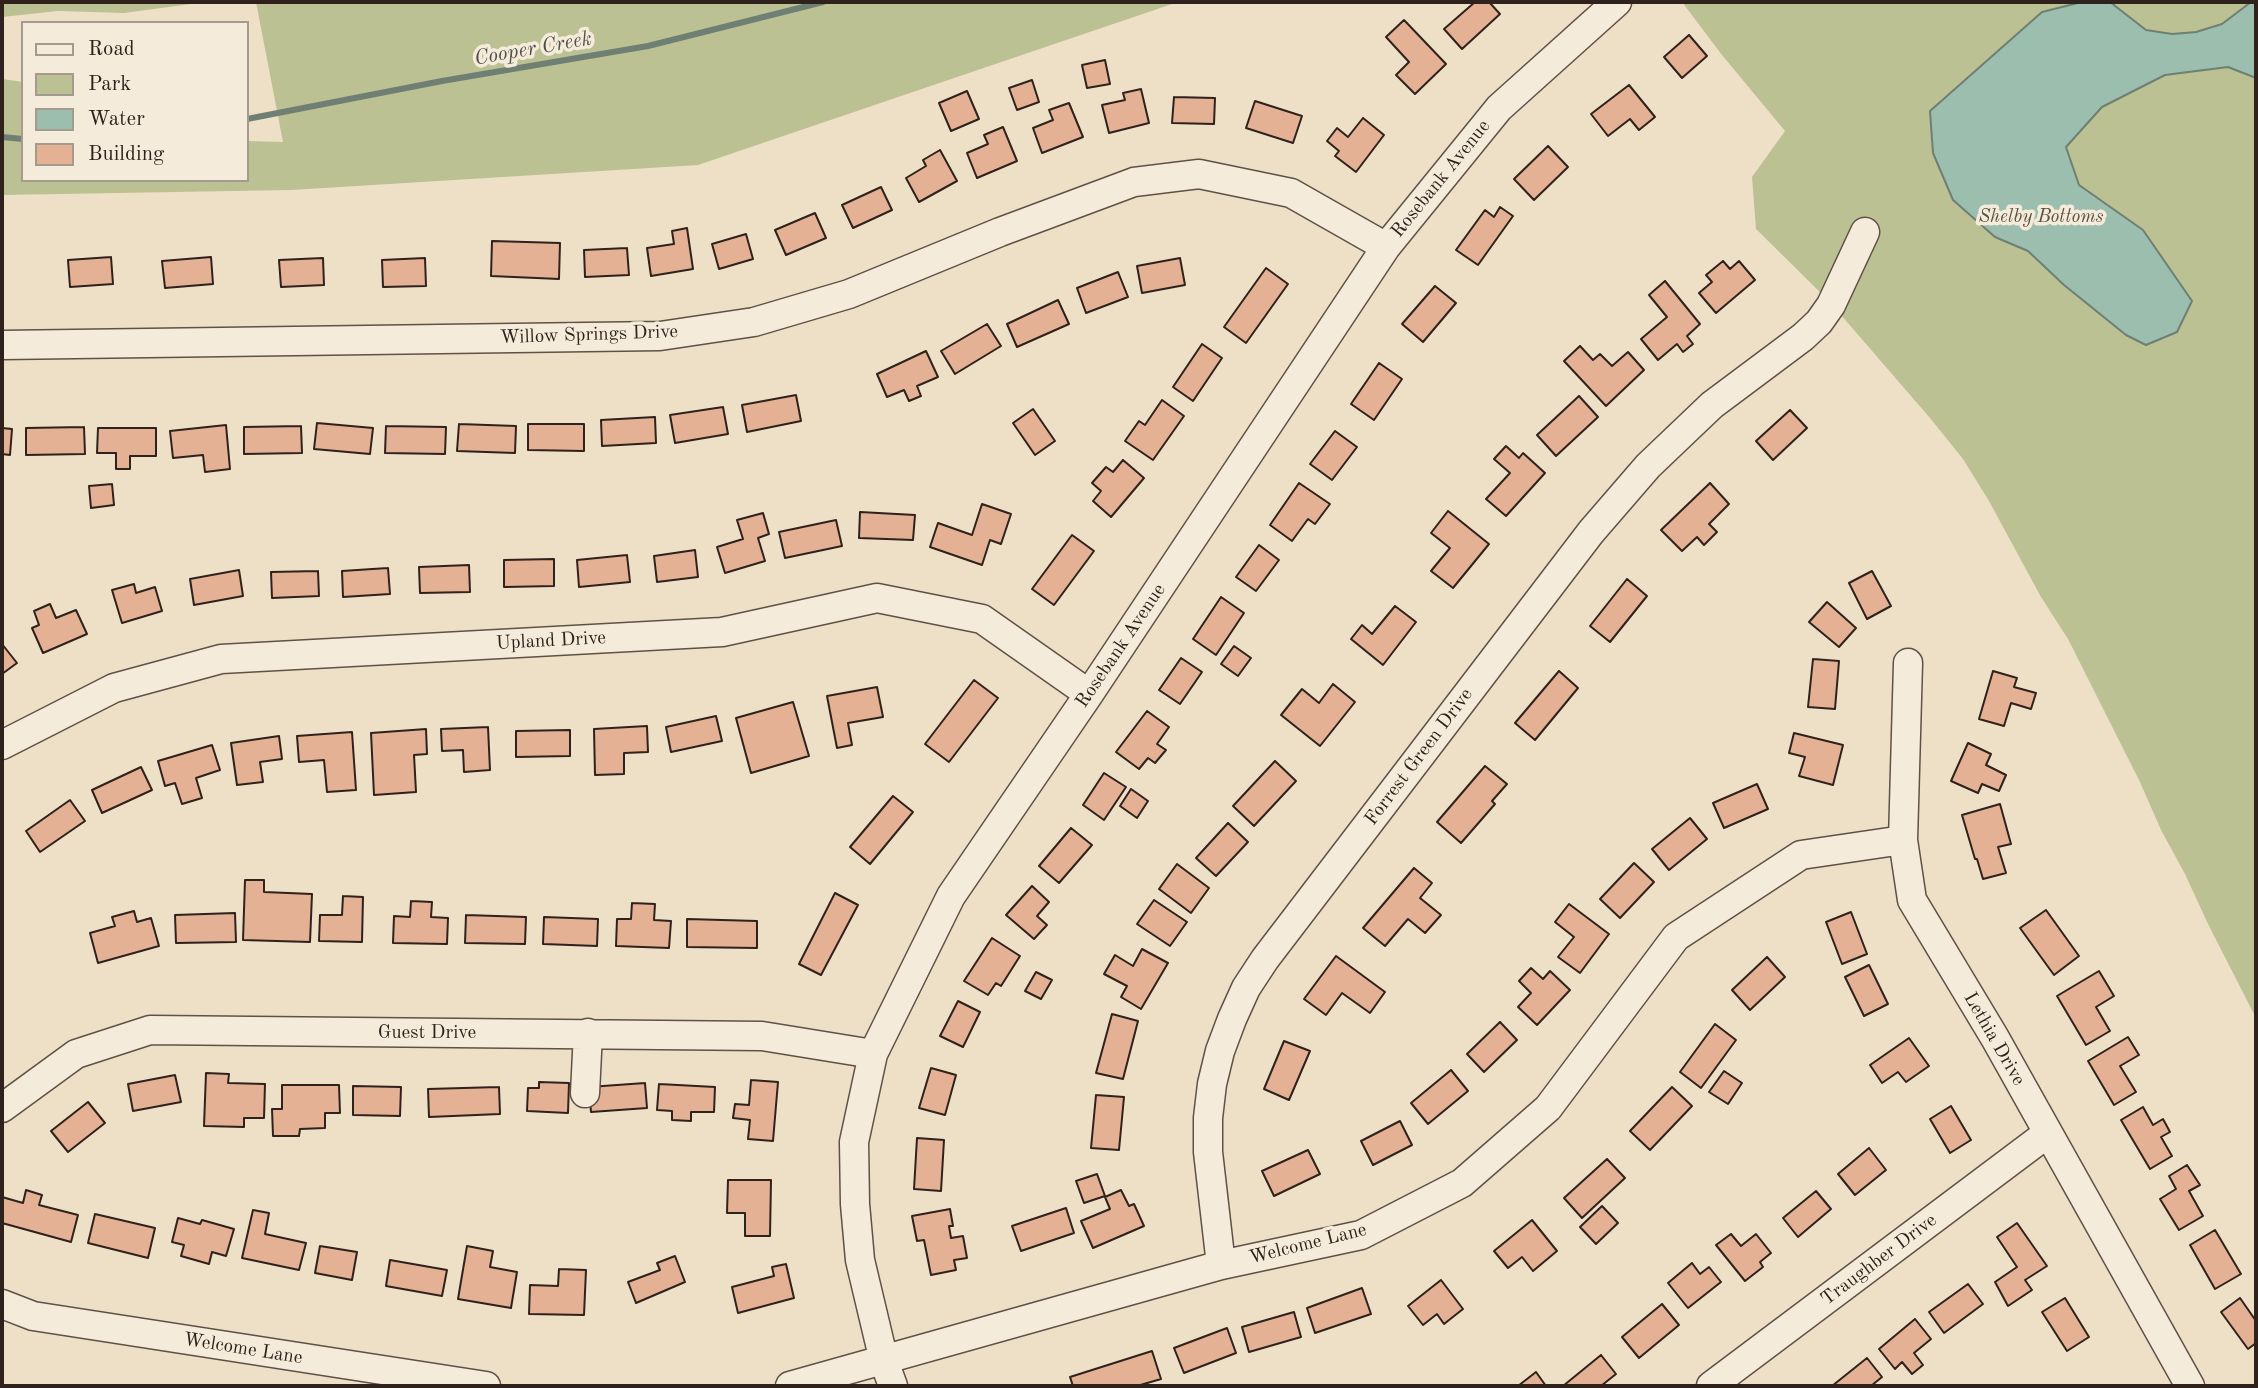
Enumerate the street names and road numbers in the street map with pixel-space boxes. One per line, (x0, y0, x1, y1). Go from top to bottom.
street label: Rosebank Avenue (1387, 116, 1495, 242)
street label: Willow Springs Drive (500, 320, 678, 350)
street label: Rosebank Avenue (1071, 580, 1171, 712)
street label: Upland Drive (495, 627, 607, 655)
street label: Forrest Green Drive (1360, 684, 1478, 830)
street label: Lethia Drive (1958, 988, 2030, 1090)
street label: Guest Drive (378, 1022, 476, 1044)
street label: Traughber Drive (1817, 1209, 1941, 1311)
street label: Welcome Lane (1247, 1218, 1369, 1270)
street label: Welcome Lane (182, 1328, 304, 1370)

